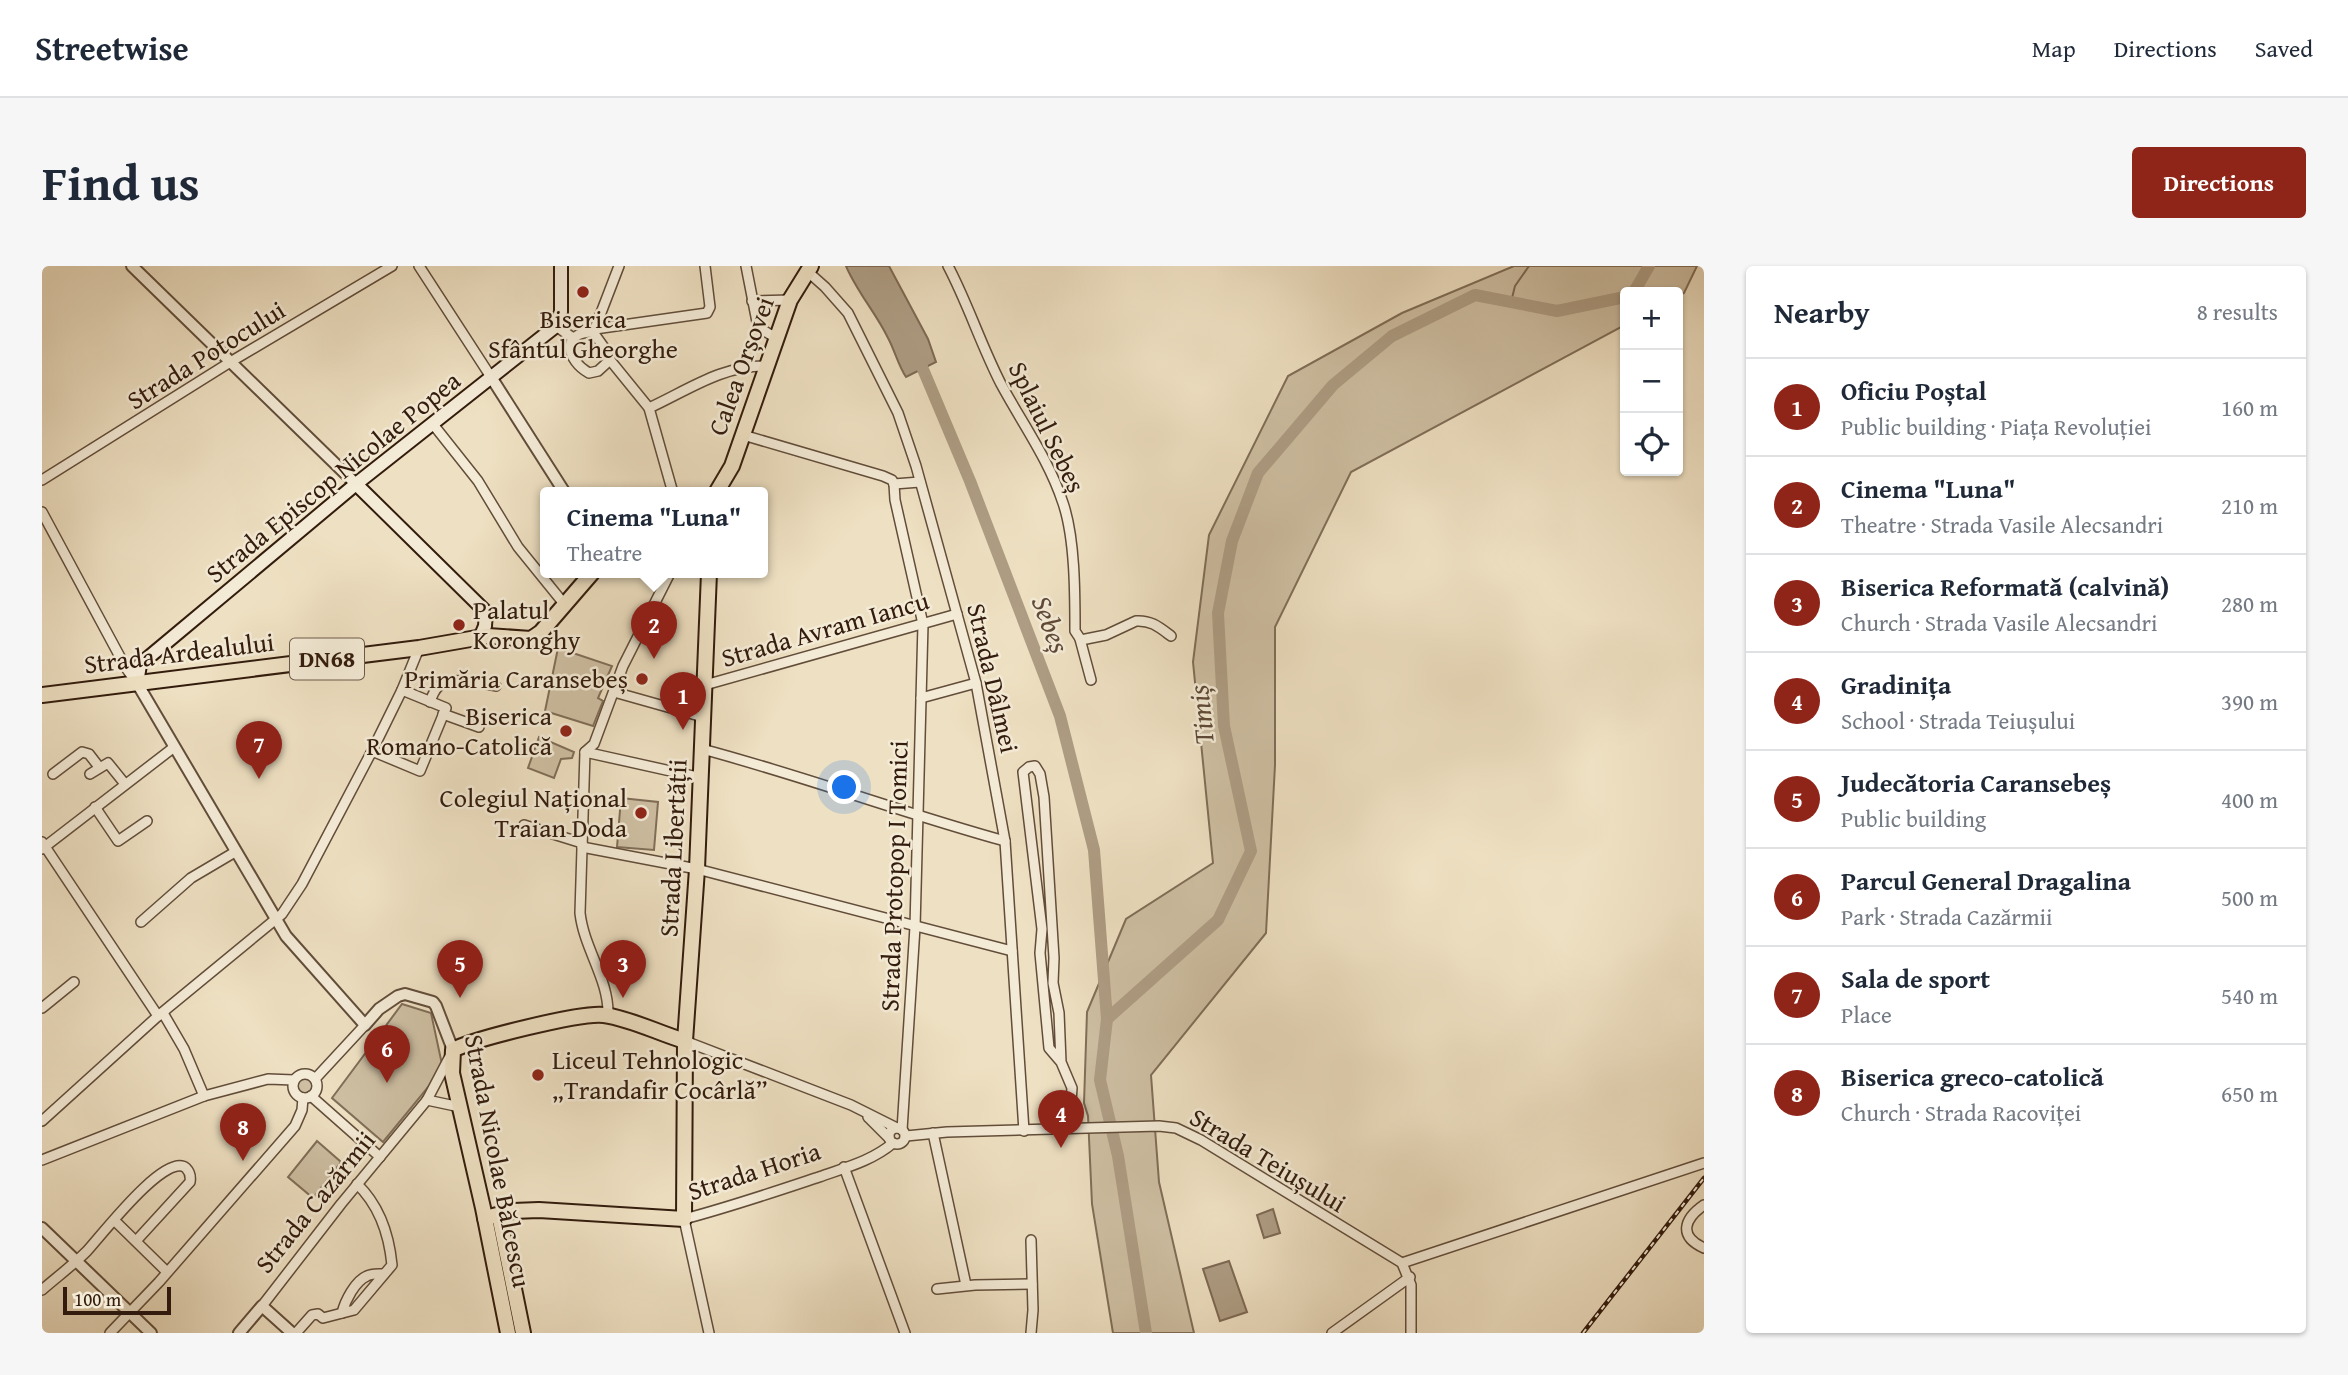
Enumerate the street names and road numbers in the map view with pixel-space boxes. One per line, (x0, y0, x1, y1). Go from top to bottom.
street label: Strada Potocului (119, 290, 293, 419)
street label: Calea Orșovei (697, 291, 784, 441)
street label: Splaiul Sebeș (999, 355, 1096, 499)
street label: Strada Episcop Nicolae Popea (197, 361, 469, 592)
street label: Strada Avram Iancu (717, 580, 933, 677)
street label: Strada Dâlmei (957, 599, 1030, 757)
street label: Strada Ardealului (82, 622, 276, 684)
road number: DN68 (290, 638, 364, 680)
street label: Strada Protopop I Tomici (869, 740, 918, 1012)
street label: Strada Libertății (648, 758, 697, 938)
street label: Strada Nicolae Bălcescu (455, 1031, 542, 1291)
street label: Strada Teiușului (1182, 1097, 1354, 1222)
street label: Strada Cazărmii (245, 1122, 384, 1281)
street label: Strada Horia (683, 1131, 826, 1210)

